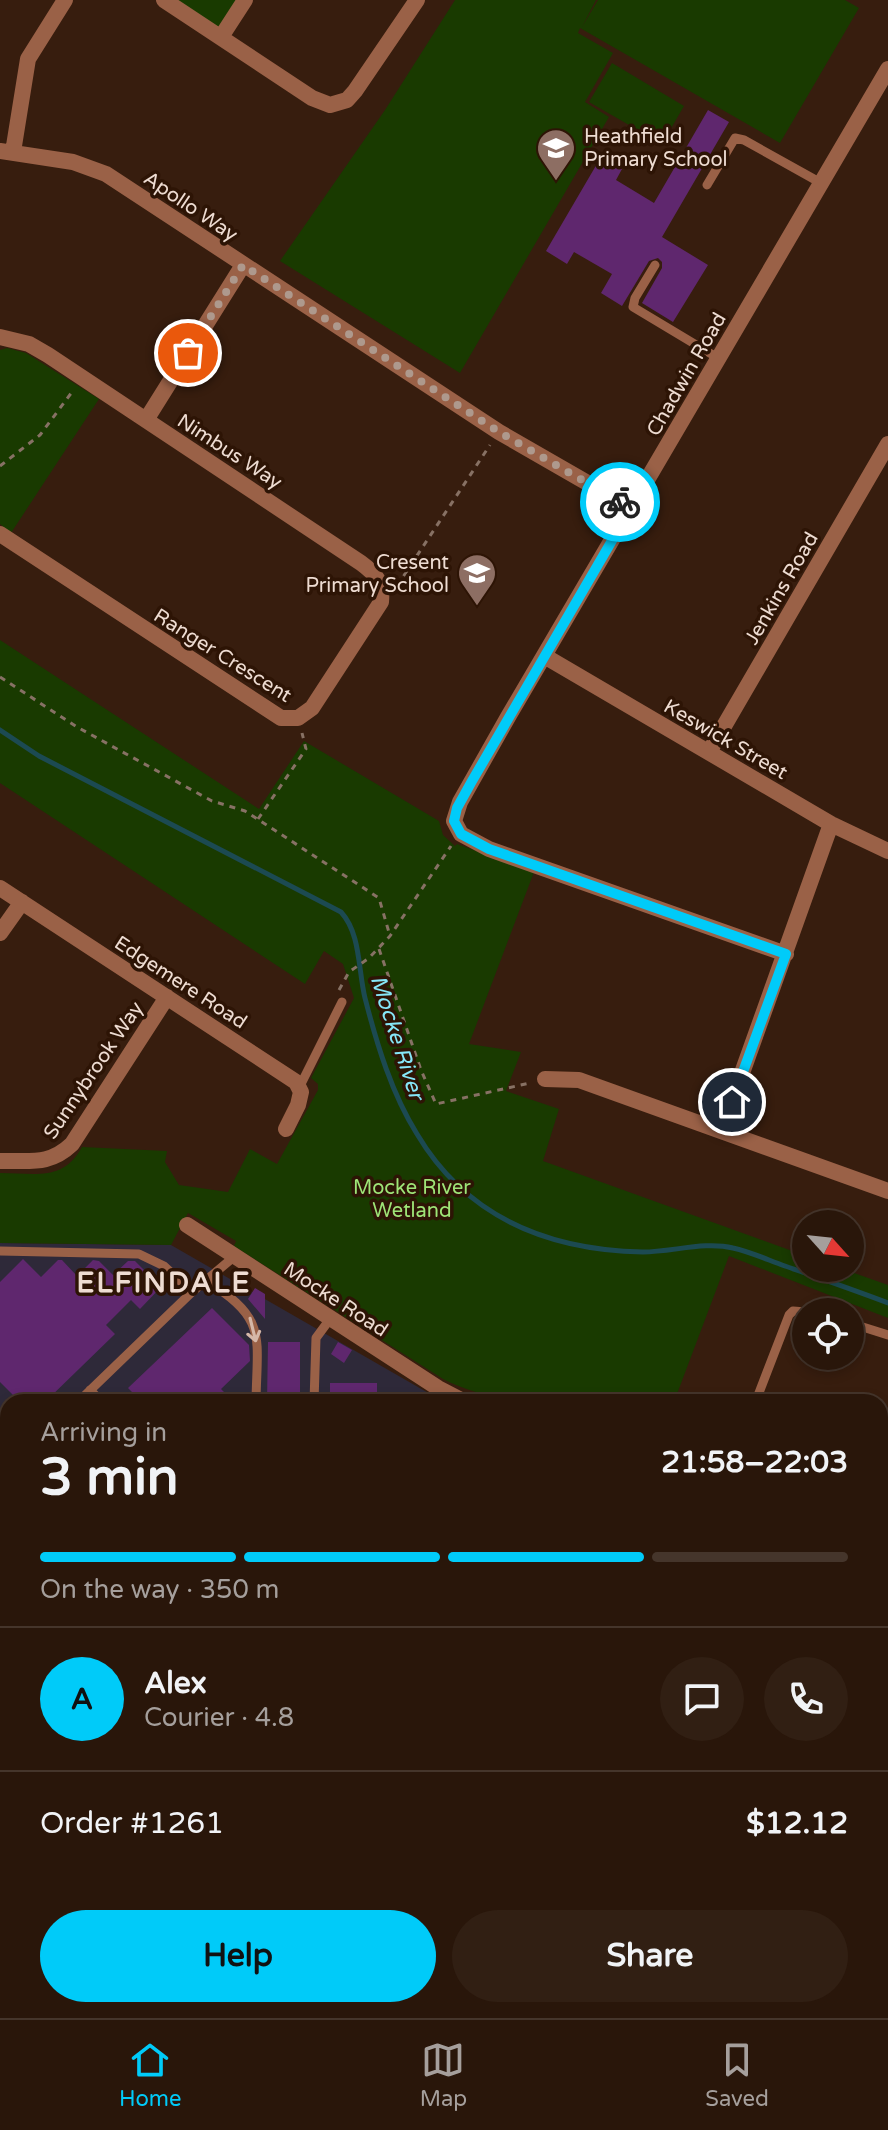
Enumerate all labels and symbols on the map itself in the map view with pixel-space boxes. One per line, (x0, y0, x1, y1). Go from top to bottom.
place label: Heathfield Primary School (584, 125, 728, 172)
school or university icon: Heathfield Primary School (535, 127, 577, 182)
street label: Apollo Way (139, 167, 242, 247)
street label: Chadwin Road (642, 309, 732, 440)
pin (154, 319, 222, 387)
street label: Nimbus Way (173, 409, 287, 495)
courier (580, 462, 660, 542)
street label: Jenkins Road (740, 528, 824, 649)
place label: Cresent Primary School (305, 551, 449, 598)
school or university icon: Cresent Primary School (456, 552, 498, 607)
street label: Ranger Crescent (149, 604, 296, 708)
street label: Keswick Street (659, 695, 792, 785)
street label: Edgemere Road (110, 931, 251, 1035)
water label: Mocke River (365, 972, 430, 1105)
street label: Sunnybrook Way (39, 997, 149, 1144)
pin (698, 1068, 766, 1136)
park label: Mocke River Wetland (353, 1176, 471, 1223)
north arrow (792, 1210, 864, 1282)
street label: Mocke Road (279, 1257, 392, 1342)
district label: ELFINDALE (77, 1266, 251, 1300)
one-way arrow (246, 1317, 261, 1343)

